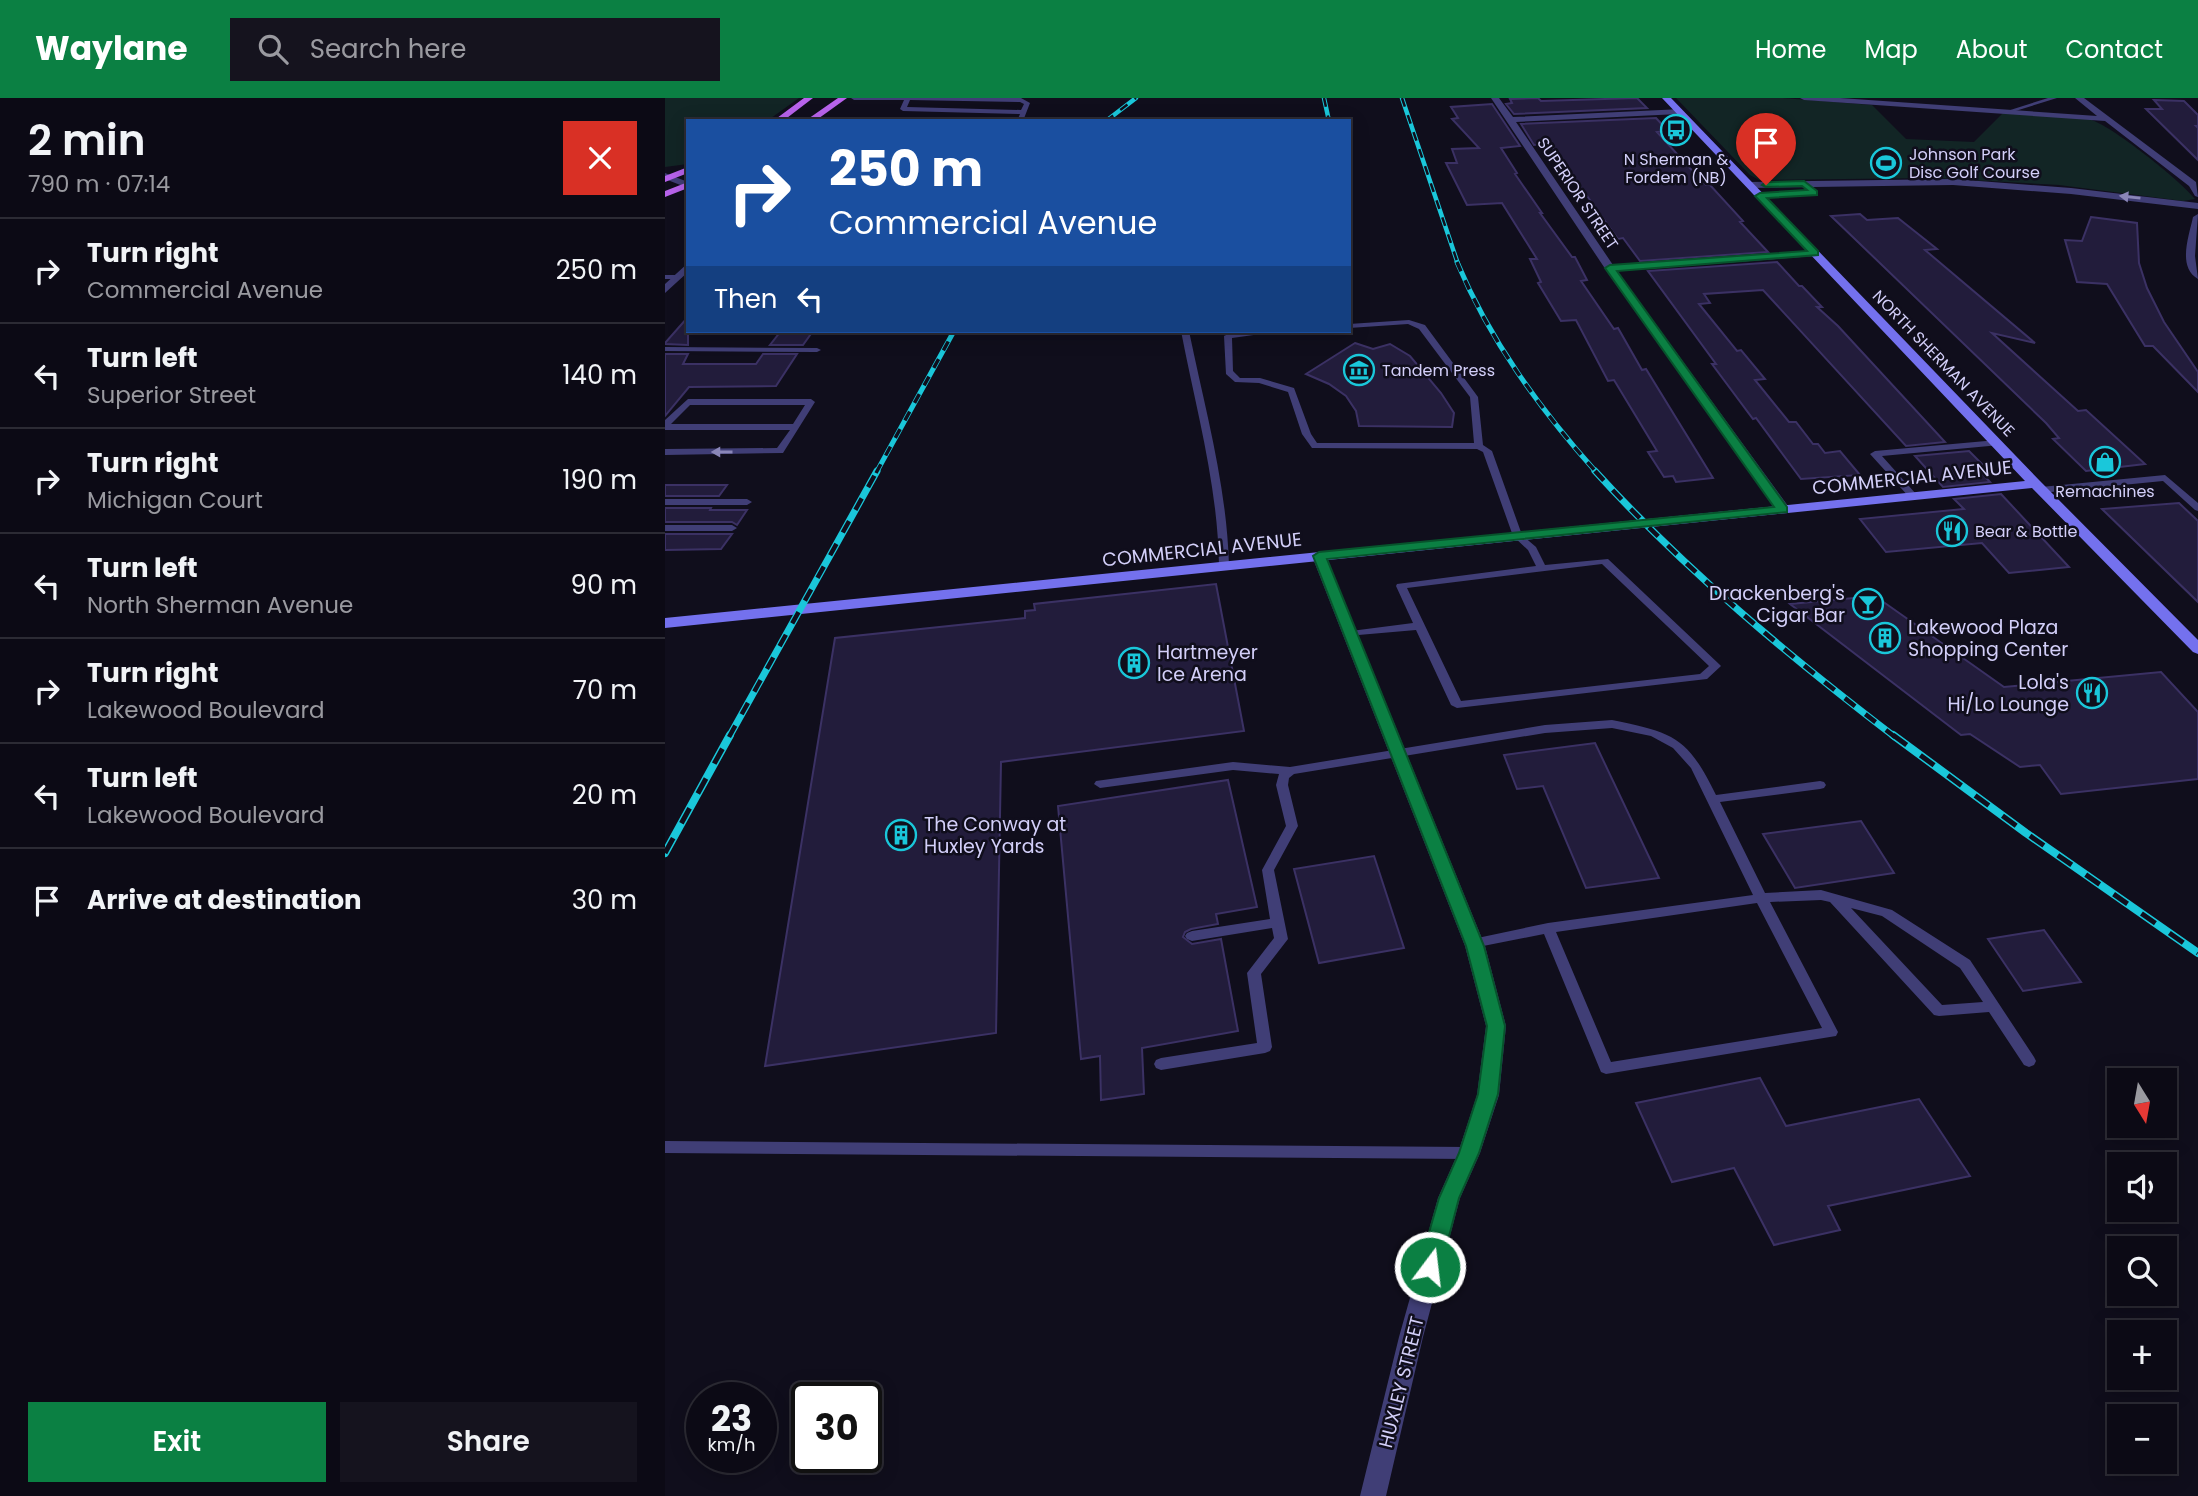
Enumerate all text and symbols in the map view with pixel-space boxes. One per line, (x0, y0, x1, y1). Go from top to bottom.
search box (230, 18, 720, 81)
text: Waylane (35, 25, 188, 72)
icon: search (254, 30, 292, 68)
text: Search here (310, 31, 466, 67)
text: Home (1755, 33, 1827, 66)
text: Map (1865, 33, 1918, 66)
text: About (1956, 33, 2027, 66)
text: Contact (2065, 33, 2163, 66)
text: 2 min (28, 111, 146, 170)
bus stop icon: N Sherman & Fordem (NB) (1659, 113, 1693, 147)
pin (1736, 113, 1796, 185)
button: close (563, 121, 637, 195)
icon: arrive (1747, 124, 1785, 162)
street label: SUPERIOR STREET (1531, 133, 1624, 254)
text: 250 m (829, 135, 983, 203)
place label: Johnson Park Disc Golf Course (1909, 143, 2040, 184)
sports icon: Johnson Park Disc Golf Course (1869, 146, 1903, 180)
icon: right (714, 147, 805, 238)
place label: N Sherman & Fordem (NB) (1624, 148, 1729, 189)
text: 790 m · 07:14 (28, 168, 170, 200)
one-way arrow (2119, 192, 2141, 203)
text: Commercial Avenue (829, 200, 1157, 245)
text: Turn right (87, 235, 219, 271)
icon: right (28, 252, 66, 290)
text: 250 m (556, 252, 637, 288)
text: Commercial Avenue (87, 274, 323, 306)
icon: left (791, 280, 829, 318)
text: Then (714, 281, 777, 317)
street label: NORTH SHERMAN AVENUE (1867, 285, 2020, 442)
text: Turn left (87, 340, 198, 376)
museum icon: Tandem Press (1342, 353, 1376, 387)
icon: left (28, 357, 66, 395)
text: 140 m (562, 357, 637, 393)
place label: Tandem Press (1382, 359, 1495, 382)
text: Superior Street (87, 379, 256, 411)
text: Turn right (87, 445, 219, 481)
shop icon: Remachines (2088, 445, 2122, 479)
one-way arrow (711, 446, 733, 458)
street label: COMMERCIAL AVENUE (1811, 454, 2013, 501)
icon: right (28, 462, 66, 500)
text: 190 m (562, 462, 637, 498)
place label: Remachines (2055, 480, 2155, 503)
text: Michigan Court (87, 484, 263, 516)
restaurant icon: Bear & Bottle (1935, 514, 1969, 548)
place label: Bear & Bottle (1975, 520, 2078, 543)
street label: COMMERCIAL AVENUE (1101, 526, 1303, 573)
text: Turn left (87, 550, 198, 586)
icon: left (28, 567, 66, 605)
text: 90 m (571, 567, 637, 603)
place label: Drackenberg's Cigar Bar (1709, 580, 1845, 629)
bar icon: Drackenberg's Cigar Bar (1851, 587, 1885, 621)
text: North Sherman Avenue (87, 589, 353, 621)
place label: Lakewood Plaza Shopping Center (1908, 614, 2068, 663)
building icon: Lakewood Plaza Shopping Center (1868, 621, 1902, 655)
place label: Hartmeyer Ice Arena (1157, 639, 1258, 688)
building icon: Hartmeyer Ice Arena (1117, 646, 1151, 680)
text: Turn right (87, 655, 219, 691)
place label: Lola's Hi/Lo Lounge (1947, 669, 2069, 718)
icon: right (28, 672, 66, 710)
text: 70 m (573, 672, 637, 708)
restaurant icon: Lola's Hi/Lo Lounge (2075, 676, 2109, 710)
text: Lakewood Boulevard (87, 694, 325, 726)
text: Turn left (87, 760, 198, 796)
icon: left (28, 777, 66, 815)
text: 20 m (572, 777, 637, 813)
text: Lakewood Boulevard (87, 799, 325, 831)
place label: The Conway at Huxley Yards (924, 811, 1066, 860)
building icon: The Conway at Huxley Yards (884, 818, 918, 852)
icon: arrive (28, 882, 66, 920)
text: Arrive at destination (87, 882, 362, 918)
text: 30 m (572, 882, 637, 918)
north arrow (2107, 1068, 2177, 1138)
map controls (2107, 1068, 2177, 1474)
button: sound (2107, 1152, 2177, 1222)
position arrow (1393, 1230, 1467, 1304)
button: search (2107, 1236, 2177, 1306)
street label: HUXLEY STREET (1372, 1314, 1431, 1451)
button: + (2107, 1320, 2177, 1390)
speed limit sign: 30 (791, 1382, 882, 1473)
text: 23 (711, 1394, 752, 1443)
button: Exit (28, 1402, 326, 1482)
button: Share (340, 1402, 637, 1482)
button: − (2107, 1404, 2177, 1474)
text: km/h (708, 1432, 755, 1457)

